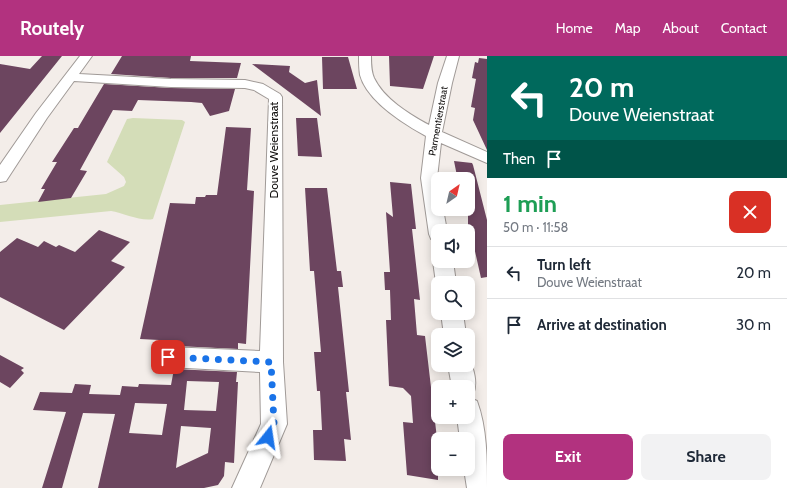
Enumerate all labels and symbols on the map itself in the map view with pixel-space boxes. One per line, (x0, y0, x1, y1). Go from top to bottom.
street label: Parmentierstraat (426, 85, 451, 157)
street label: Douve Weienstraat (266, 102, 281, 198)
north arrow (431, 172, 475, 216)
pin (151, 340, 185, 374)
position arrow (247, 416, 289, 458)

